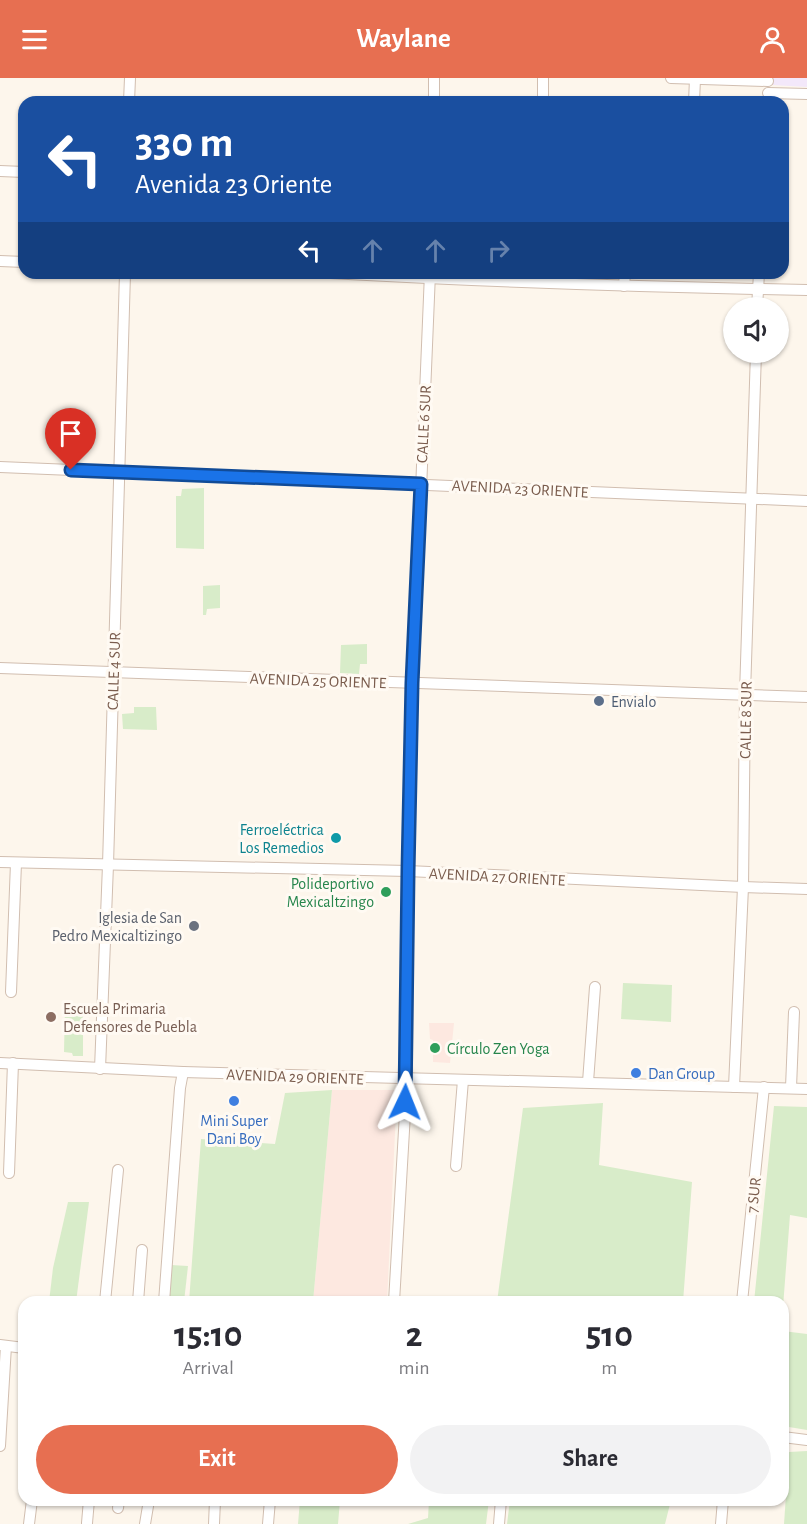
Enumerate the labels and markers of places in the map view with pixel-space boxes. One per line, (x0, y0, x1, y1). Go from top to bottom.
pin (45, 408, 96, 470)
marker: Envialo (592, 694, 606, 708)
place label: Envialo (611, 694, 656, 710)
place label: Ferroeléctrica Los Remedios (239, 822, 324, 856)
marker: Ferroeléctrica Los Remedios (329, 831, 343, 845)
place label: Polideportivo Mexicaltzingo (287, 876, 374, 910)
marker: Polideportivo Mexicaltzingo (379, 885, 393, 899)
place label: Iglesia de San Pedro Mexicaltizingo (52, 910, 182, 944)
marker: Iglesia de San Pedro Mexicaltizingo (187, 919, 201, 933)
place label: Escuela Primaria Defensores de Puebla (63, 1001, 197, 1035)
marker: Escuela Primaria Defensores de Puebla (44, 1010, 58, 1024)
marker: Círculo Zen Yoga (428, 1041, 442, 1055)
place label: Círculo Zen Yoga (447, 1041, 550, 1057)
marker: Dan Group (629, 1066, 643, 1080)
place label: Dan Group (648, 1066, 715, 1082)
marker: Mini Super Dani Boy (227, 1094, 241, 1108)
place label: Mini Super Dani Boy (200, 1113, 269, 1148)

